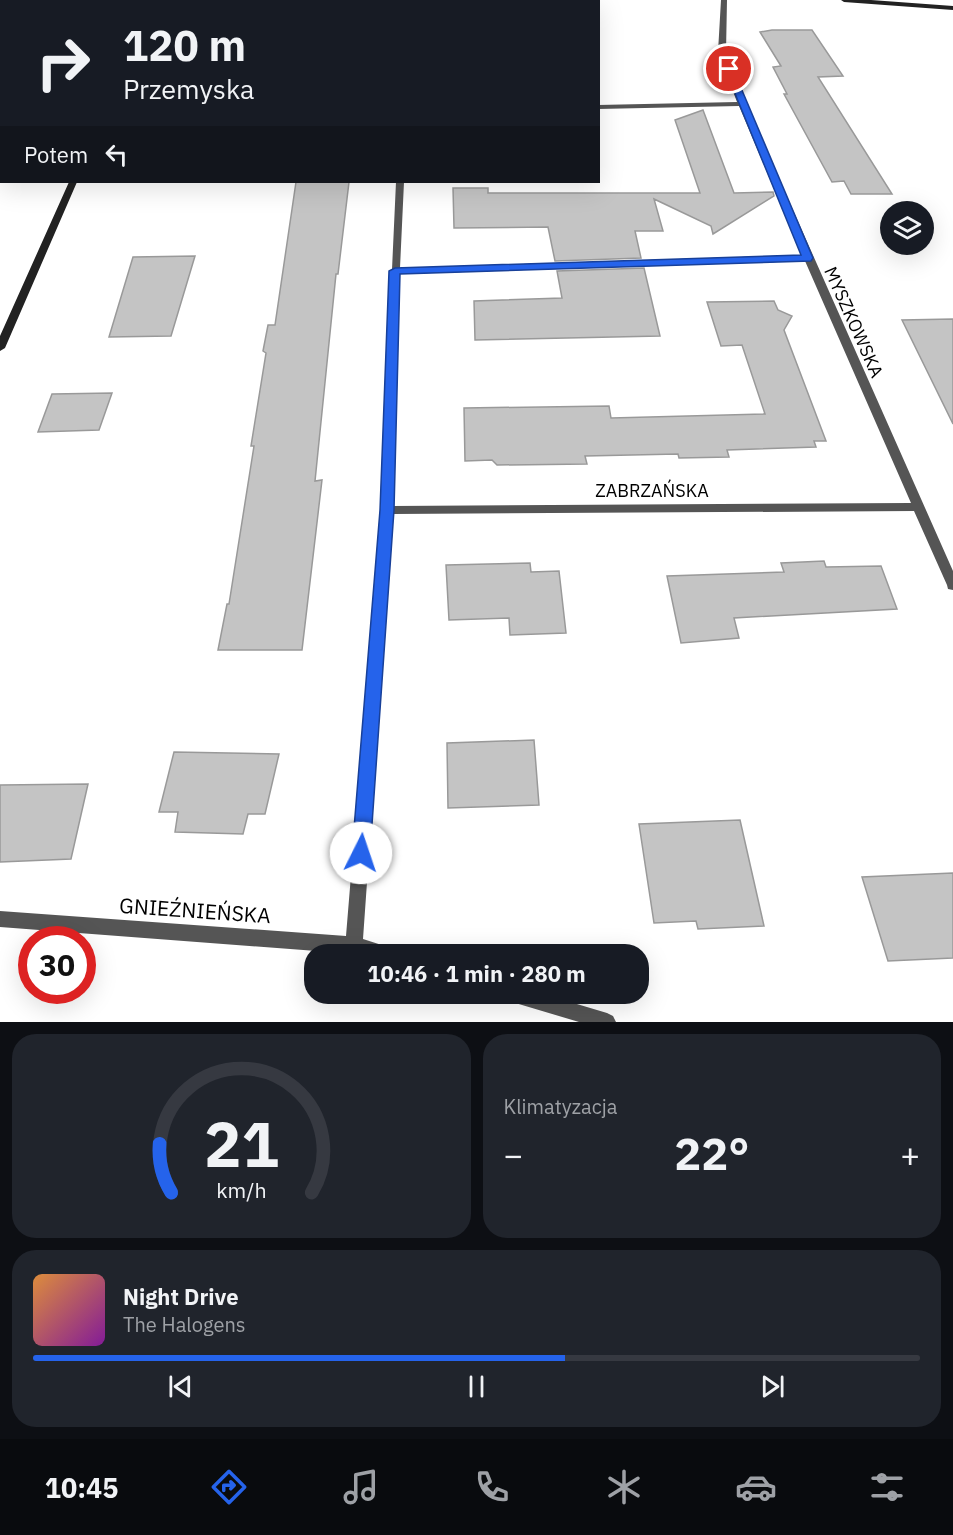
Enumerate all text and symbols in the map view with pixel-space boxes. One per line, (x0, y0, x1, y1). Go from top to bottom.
text: 120 m (123, 18, 246, 73)
icon: right (24, 24, 102, 102)
pin (703, 43, 754, 94)
icon: arrive (712, 52, 745, 85)
text: Przemyska (123, 71, 254, 106)
icon: left (100, 138, 133, 171)
text: Potem (24, 140, 88, 169)
map controls (880, 201, 934, 255)
button: layers (880, 201, 934, 255)
street label: MYSZKOWSKA (819, 263, 889, 381)
street label: ZABRZAŃSKA (595, 479, 709, 502)
position arrow (329, 821, 393, 885)
street label: GNIEŹNIEŃSKA (118, 891, 272, 929)
speed limit sign: 30 (18, 926, 96, 1004)
text: 10:46 · 1 min · 280 m (367, 959, 586, 988)
text: Klimatyzacja (504, 1093, 617, 1120)
text: 21 (204, 1103, 279, 1184)
text: 22° (674, 1124, 749, 1182)
text: − (504, 1133, 523, 1176)
text: + (900, 1133, 920, 1176)
text: km/h (216, 1176, 266, 1204)
text: Night Drive (123, 1282, 239, 1311)
text: The Halogens (123, 1311, 245, 1338)
icon: previous (164, 1370, 197, 1403)
icon: pause (460, 1370, 493, 1403)
icon: next (756, 1370, 789, 1403)
icon: directions (208, 1466, 250, 1508)
icon: music (340, 1466, 382, 1508)
icon: phone (471, 1466, 513, 1508)
icon: climate (603, 1466, 645, 1508)
icon: car (735, 1466, 777, 1508)
icon: filters (866, 1466, 908, 1508)
text: 10:45 (45, 1470, 119, 1505)

